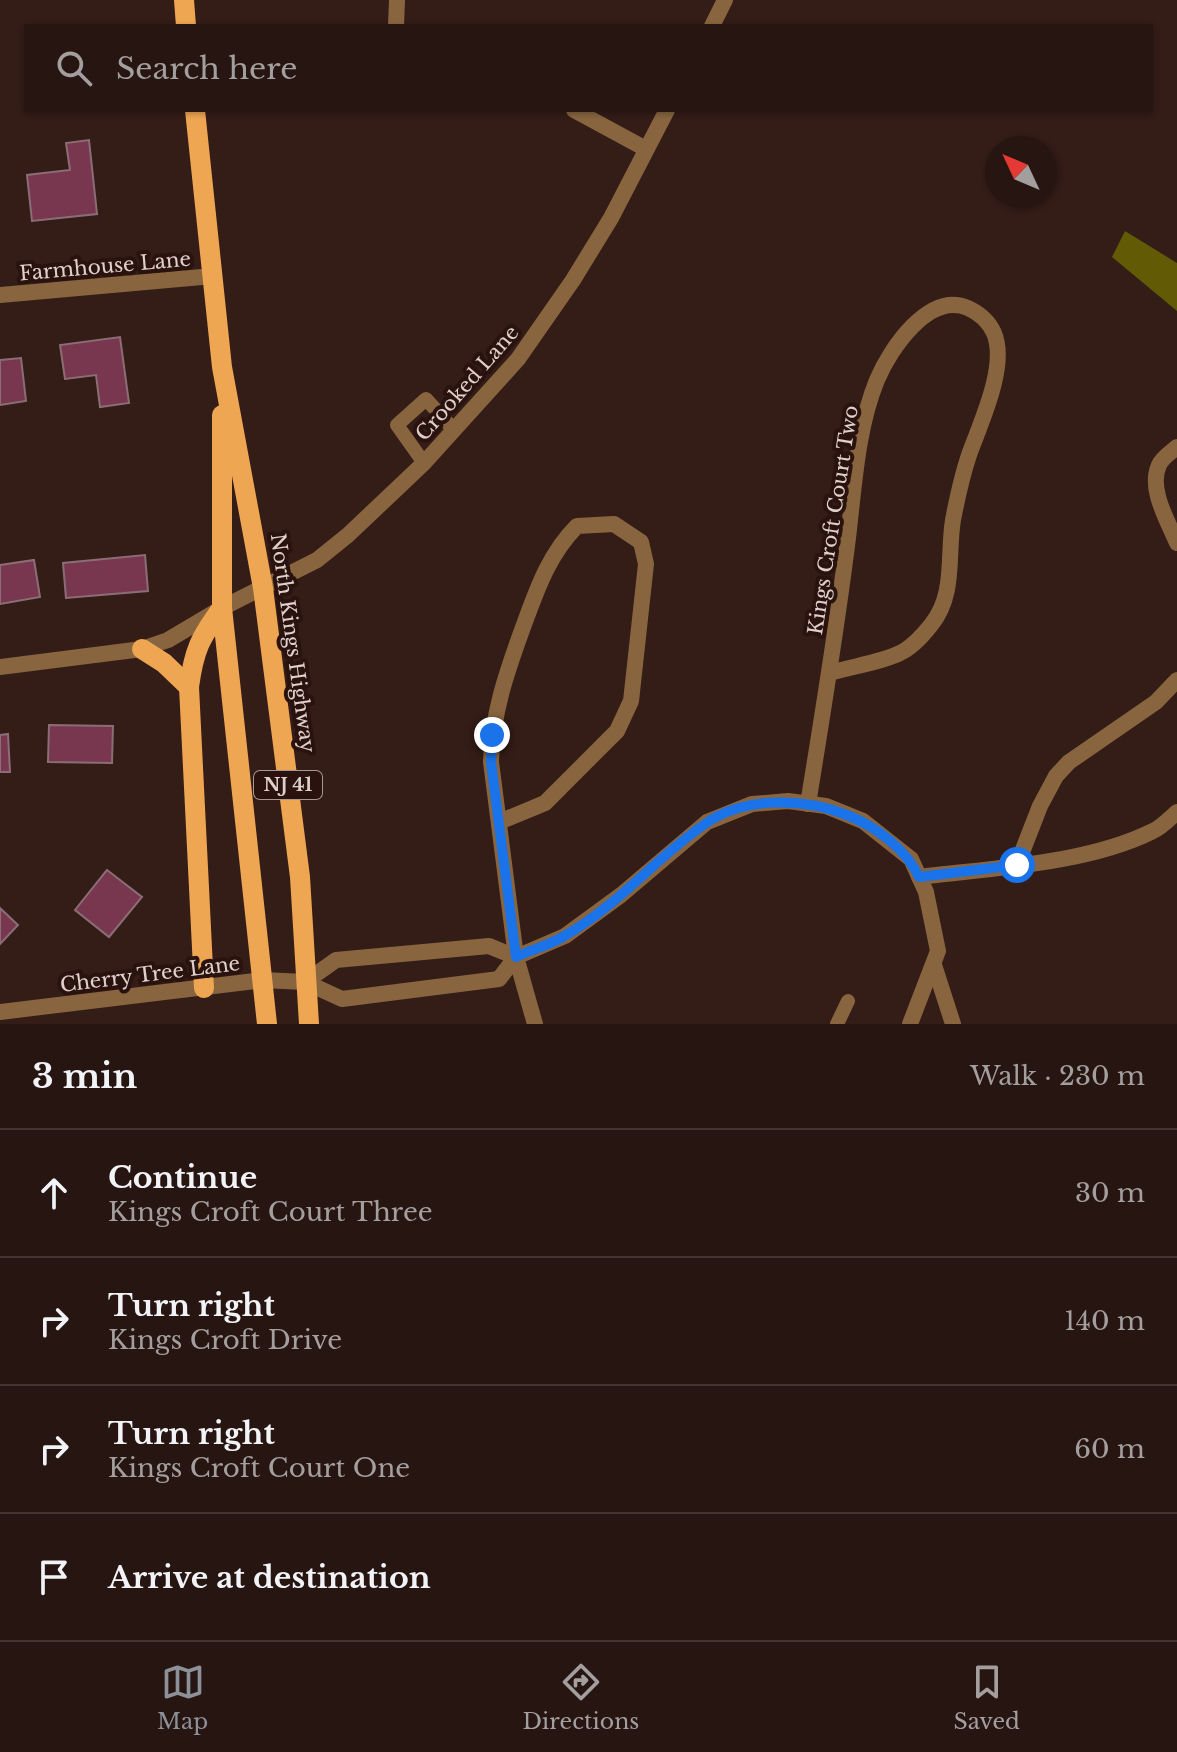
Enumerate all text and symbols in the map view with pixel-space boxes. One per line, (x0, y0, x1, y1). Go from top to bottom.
search box (24, 24, 1153, 112)
icon: search (52, 46, 96, 90)
text: Search here (116, 50, 297, 87)
north arrow (985, 136, 1057, 208)
street label: Farmhouse Lane (18, 247, 192, 285)
street label: Crooked Lane (410, 321, 524, 445)
street label: Kings Croft Court Two (803, 404, 863, 636)
street label: North Kings Highway (266, 532, 320, 754)
route end (474, 717, 510, 753)
road number: NJ 41 (254, 771, 322, 799)
route start (999, 847, 1035, 883)
street label: Cherry Tree Lane (59, 951, 241, 997)
text: 3 min (32, 1055, 137, 1097)
text: Walk · 230 m (970, 1060, 1145, 1092)
text: Continue (108, 1159, 257, 1196)
icon: ahead (32, 1171, 76, 1215)
text: 30 m (1075, 1177, 1145, 1209)
text: Kings Croft Court Three (108, 1196, 433, 1228)
text: Turn right (108, 1287, 275, 1324)
icon: right (32, 1299, 76, 1343)
text: 140 m (1064, 1305, 1145, 1337)
text: Kings Croft Drive (108, 1324, 342, 1356)
text: Turn right (108, 1415, 275, 1452)
icon: right (32, 1427, 76, 1471)
text: 60 m (1074, 1433, 1145, 1465)
text: Kings Croft Court One (108, 1452, 410, 1484)
icon: arrive (32, 1555, 76, 1599)
text: Arrive at destination (108, 1559, 431, 1596)
tab: Map (157, 1660, 208, 1735)
tab: Directions (522, 1660, 639, 1735)
tab: Saved (954, 1660, 1020, 1735)

